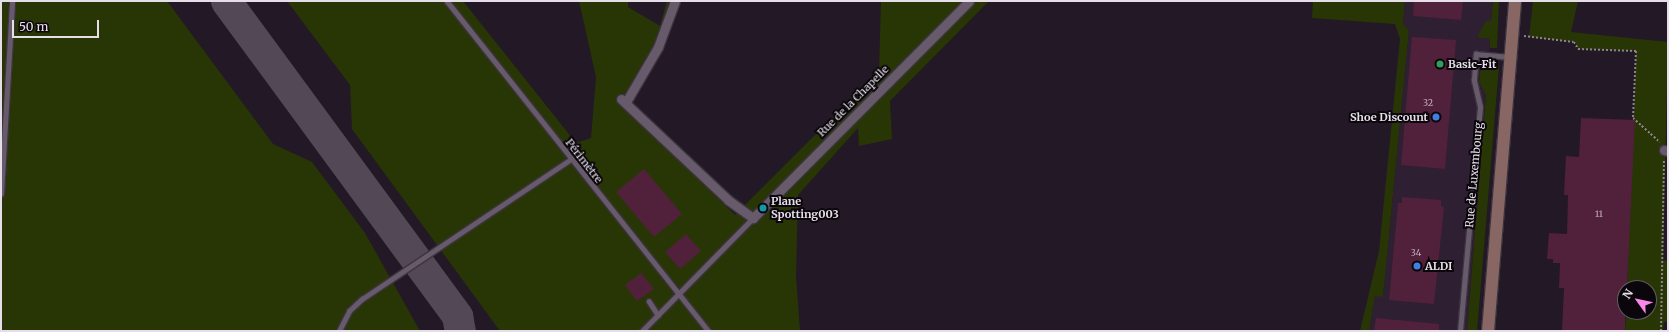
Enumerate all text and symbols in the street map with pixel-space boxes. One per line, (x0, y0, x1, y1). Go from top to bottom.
scale bar (14, 12, 101, 38)
text: 50 m (19, 19, 48, 34)
place label: Basic-Fit (1448, 57, 1496, 71)
marker: Basic-Fit (1435, 59, 1445, 69)
street label: Rue de la Chapelle (815, 63, 891, 139)
house number: 32 (1423, 98, 1433, 108)
place label: Shoe Discount (1350, 110, 1428, 124)
marker: Shoe Discount (1431, 112, 1441, 122)
street label: Rue de Luxembourg (1463, 122, 1485, 228)
street label: Périmètre (563, 136, 605, 186)
place label: Plane Spotting003 (771, 195, 839, 221)
marker: Plane Spotting003 (758, 203, 768, 213)
house number: 11 (1595, 209, 1603, 219)
house number: 34 (1411, 248, 1421, 258)
place label: ALDI (1425, 259, 1452, 273)
marker: ALDI (1412, 261, 1422, 271)
north arrow (1617, 280, 1657, 320)
text: N (1620, 287, 1636, 301)

